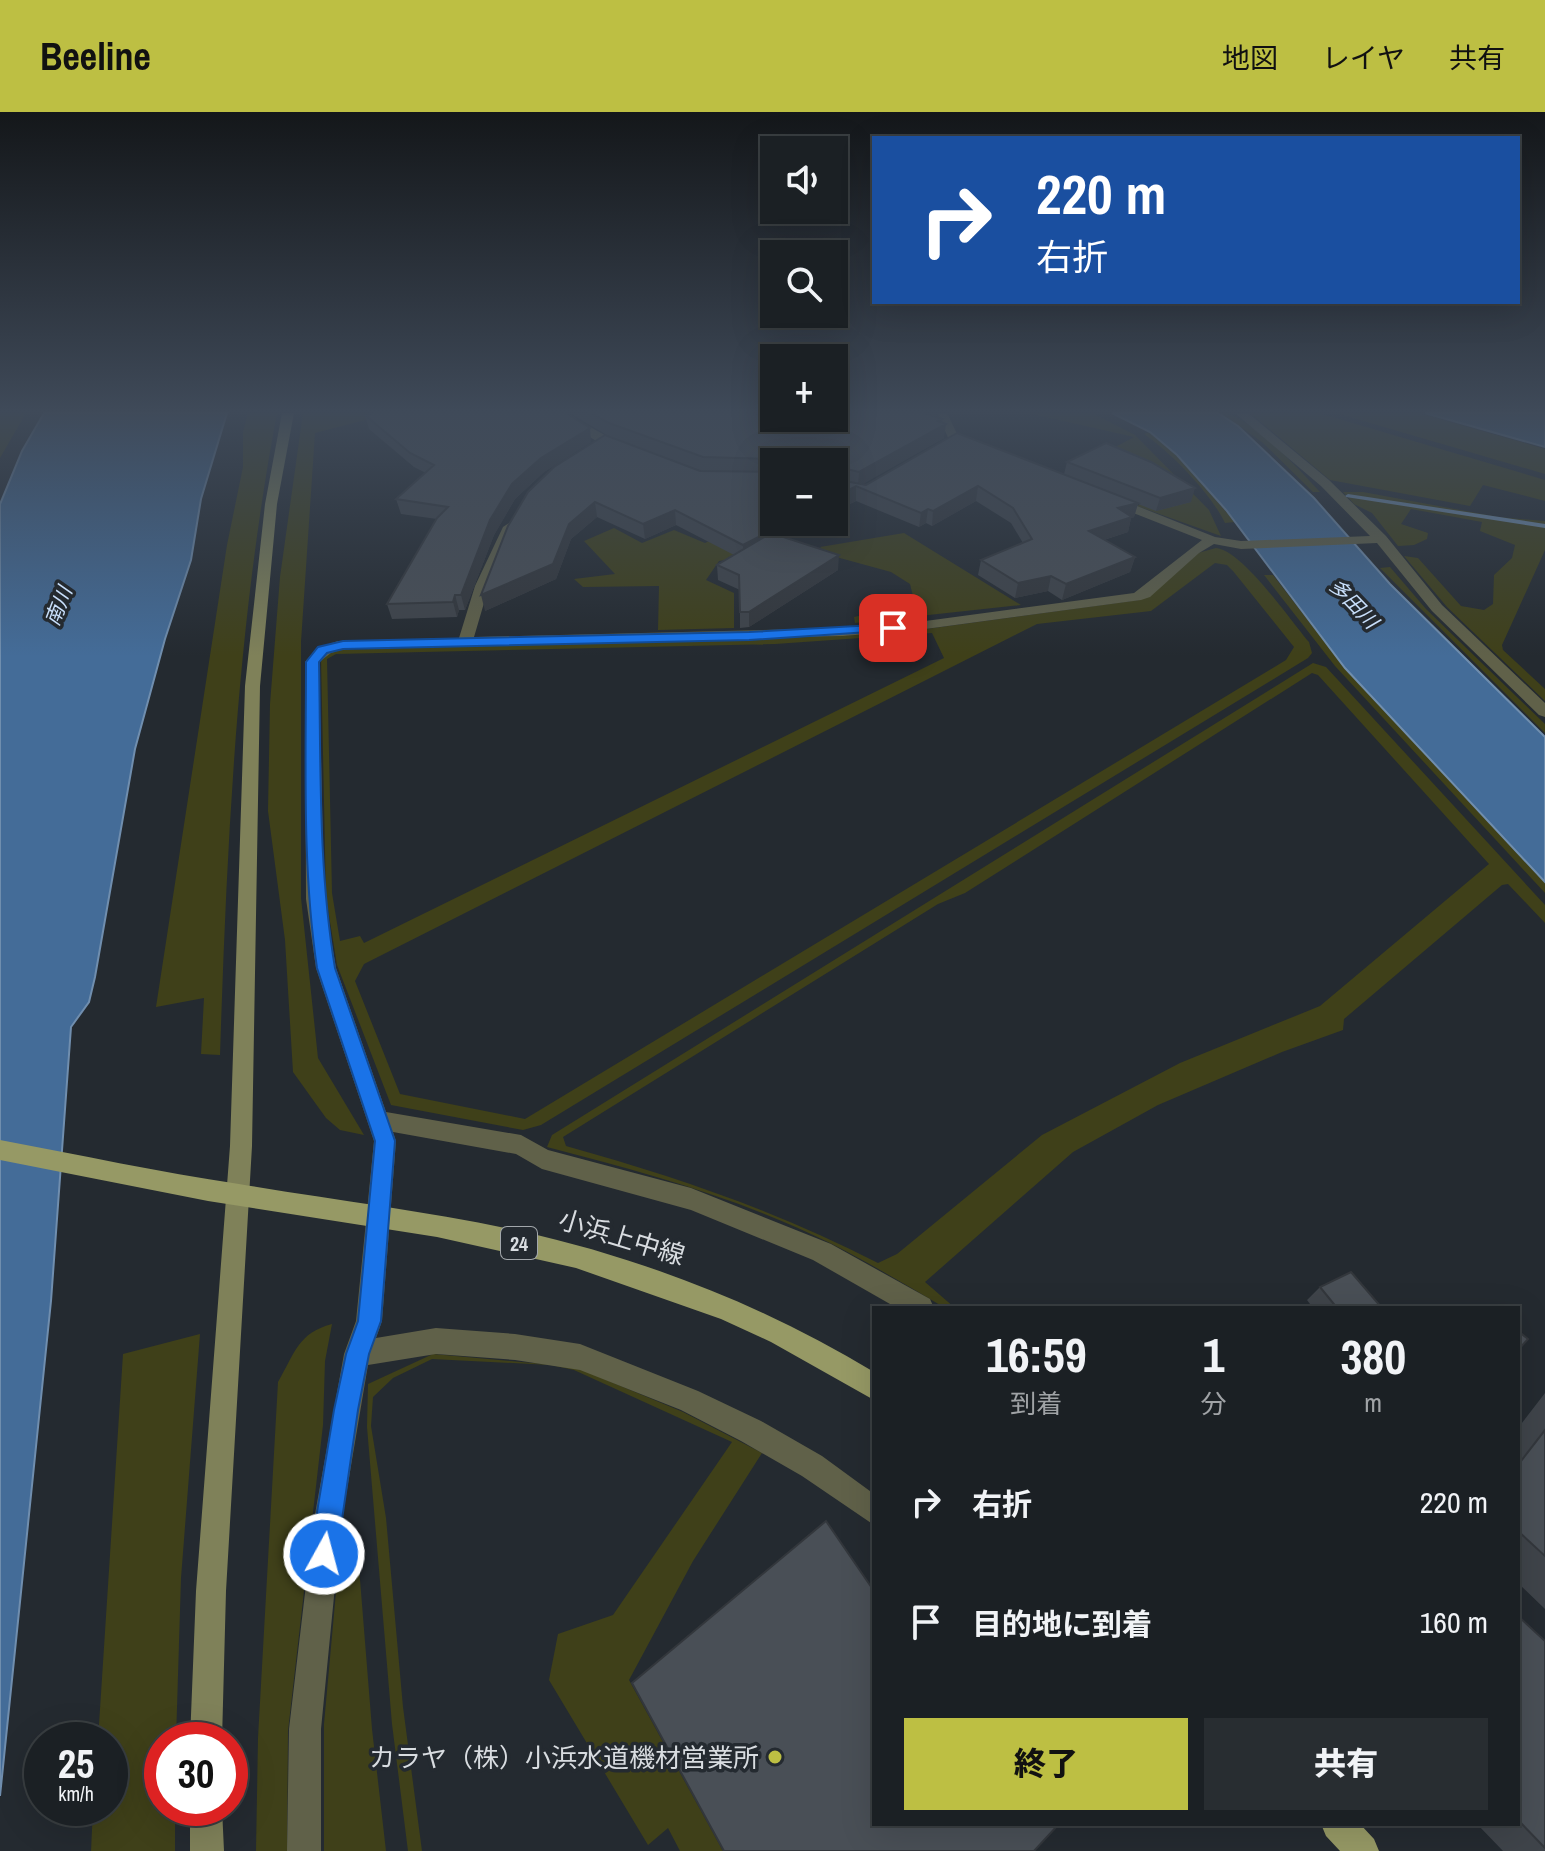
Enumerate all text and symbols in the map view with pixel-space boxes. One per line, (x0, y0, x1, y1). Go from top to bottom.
text: Beeline (40, 31, 151, 82)
text: 地図 (1222, 39, 1278, 77)
text: レイヤ (1322, 39, 1405, 77)
text: 共有 (1449, 39, 1505, 77)
map controls (760, 136, 848, 536)
button: sound (760, 136, 848, 224)
text: 220 m (1036, 156, 1166, 231)
icon: right (904, 168, 1008, 272)
text: 右折 (1036, 233, 1108, 281)
button: search (760, 240, 848, 328)
button: + (760, 344, 848, 432)
button: − (760, 448, 848, 536)
water label: 多田川 (1323, 572, 1386, 635)
water label: 南川 (38, 581, 78, 630)
pin (859, 594, 927, 662)
icon: arrive (871, 606, 915, 650)
street label: 小浜上中線 (555, 1201, 689, 1273)
road number: 24 (501, 1227, 537, 1259)
text: 16:59 (986, 1322, 1087, 1387)
text: 1 (1203, 1322, 1224, 1387)
text: 380 (1340, 1324, 1406, 1389)
text: m (1364, 1385, 1382, 1420)
text: 到着 (1010, 1386, 1062, 1421)
text: 分 (1200, 1386, 1226, 1421)
icon: right (904, 1480, 948, 1524)
text: 220 m (1420, 1482, 1488, 1522)
text: 右折 (972, 1484, 1032, 1524)
position arrow (282, 1512, 366, 1596)
icon: arrive (904, 1600, 948, 1644)
text: 160 m (1420, 1602, 1488, 1642)
text: 目的地に到着 (972, 1604, 1152, 1644)
button: 終了 (904, 1718, 1188, 1810)
button: 共有 (1204, 1718, 1488, 1810)
speed limit sign: 30 (144, 1722, 248, 1826)
text: 25 (58, 1737, 94, 1790)
place label: カラヤ（株）小浜水道機材営業所 (369, 1740, 759, 1775)
marker: カラヤ（株）小浜水道機材営業所 (766, 1748, 784, 1766)
text: km/h (58, 1780, 94, 1807)

